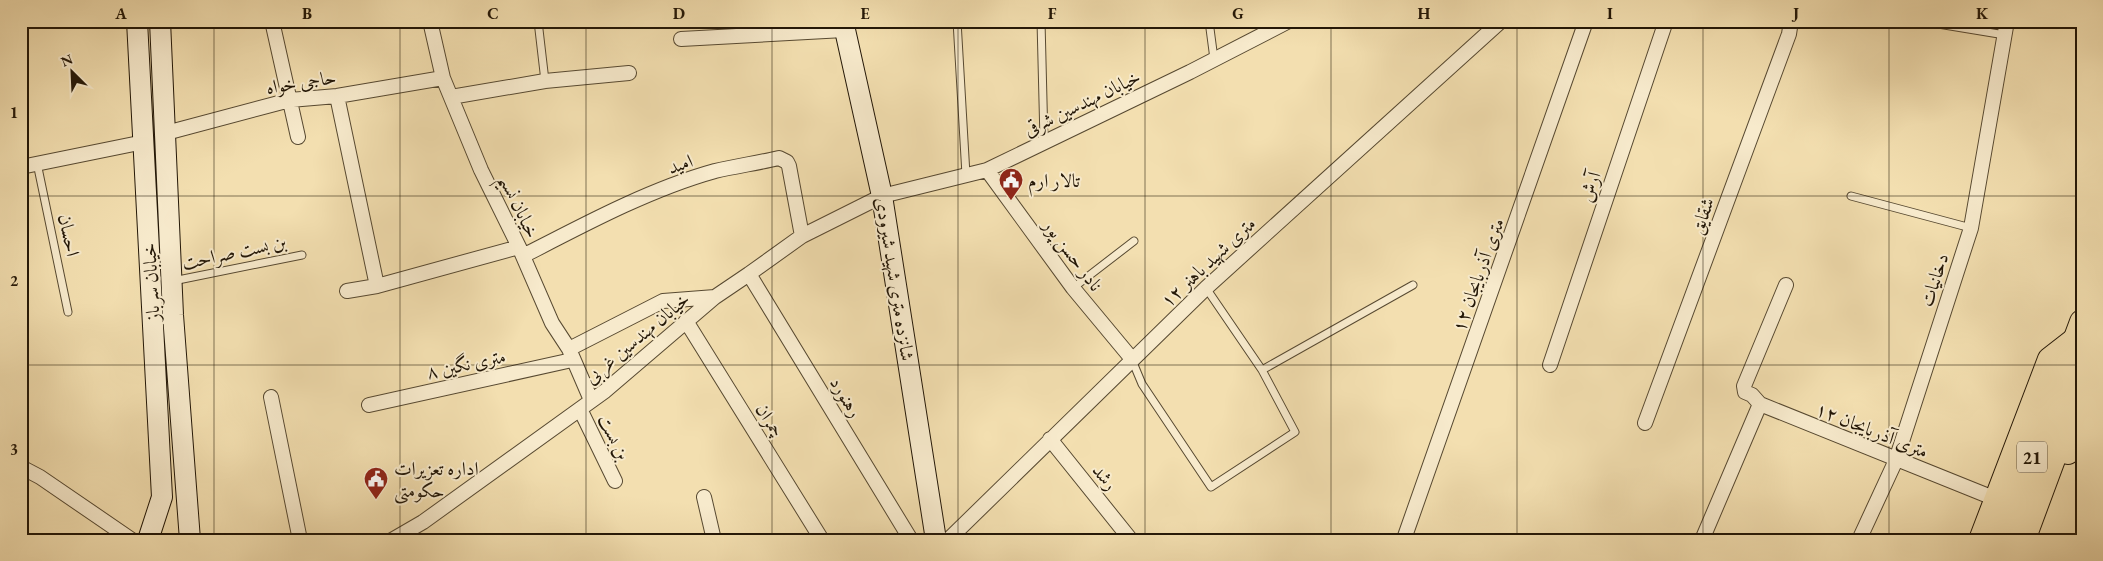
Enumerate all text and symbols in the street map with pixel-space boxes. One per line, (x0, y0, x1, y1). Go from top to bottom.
text: A (114, 3, 127, 24)
text: B (302, 3, 312, 24)
text: C (487, 3, 499, 24)
text: D (673, 3, 685, 24)
text: E (860, 3, 870, 24)
text: F (1048, 3, 1057, 24)
text: G (1232, 3, 1244, 24)
text: H (1418, 3, 1431, 24)
text: I (1607, 3, 1613, 24)
text: J (1791, 3, 1799, 24)
text: K (1976, 3, 1989, 24)
north arrow (48, 48, 98, 98)
text: N (58, 49, 76, 71)
street label: حاجی خواه (264, 64, 338, 100)
street label: خیابان مهندسین شرقی (1019, 64, 1145, 142)
text: 1 (10, 102, 18, 123)
street label: امید (664, 148, 696, 180)
public building icon: تالار ارم (998, 167, 1024, 201)
street label: آرش (1573, 167, 1607, 206)
place label: تالار ارم (1028, 168, 1080, 197)
street label: خیابان نسیم (487, 170, 545, 245)
street label: شقایق (1684, 194, 1720, 238)
street label: شانزده متری شهید شیرودی (870, 195, 920, 363)
street label: ۱۲ متری شهید باهنر (1155, 211, 1261, 313)
street label: احسان (52, 212, 86, 258)
street label: نادر حسن پور (1036, 212, 1108, 297)
street label: ۱۲ متری آذربایجان (1446, 215, 1510, 335)
street label: بن بست صراحت (180, 229, 289, 275)
street label: خیابان سرباز (136, 242, 166, 324)
street label: دخانیات (1914, 250, 1954, 310)
text: 2 (10, 270, 19, 291)
street label: خیابان مهندسین غربی (579, 287, 696, 391)
street label: ۸ متری نگین (424, 343, 508, 385)
street label: رهنورد (824, 372, 868, 422)
street label: ۱۲ متری آذربایجان (1812, 396, 1932, 464)
street label: چمران (750, 398, 790, 442)
street label: بن بست (592, 410, 636, 465)
text: 3 (10, 439, 18, 460)
road number: 21 (2017, 442, 2047, 472)
place label: اداره تعزیرات حکومتی (394, 456, 479, 504)
street label: رشد (1087, 459, 1123, 495)
public building icon: اداره تعزیرات حکومتی (363, 466, 389, 500)

